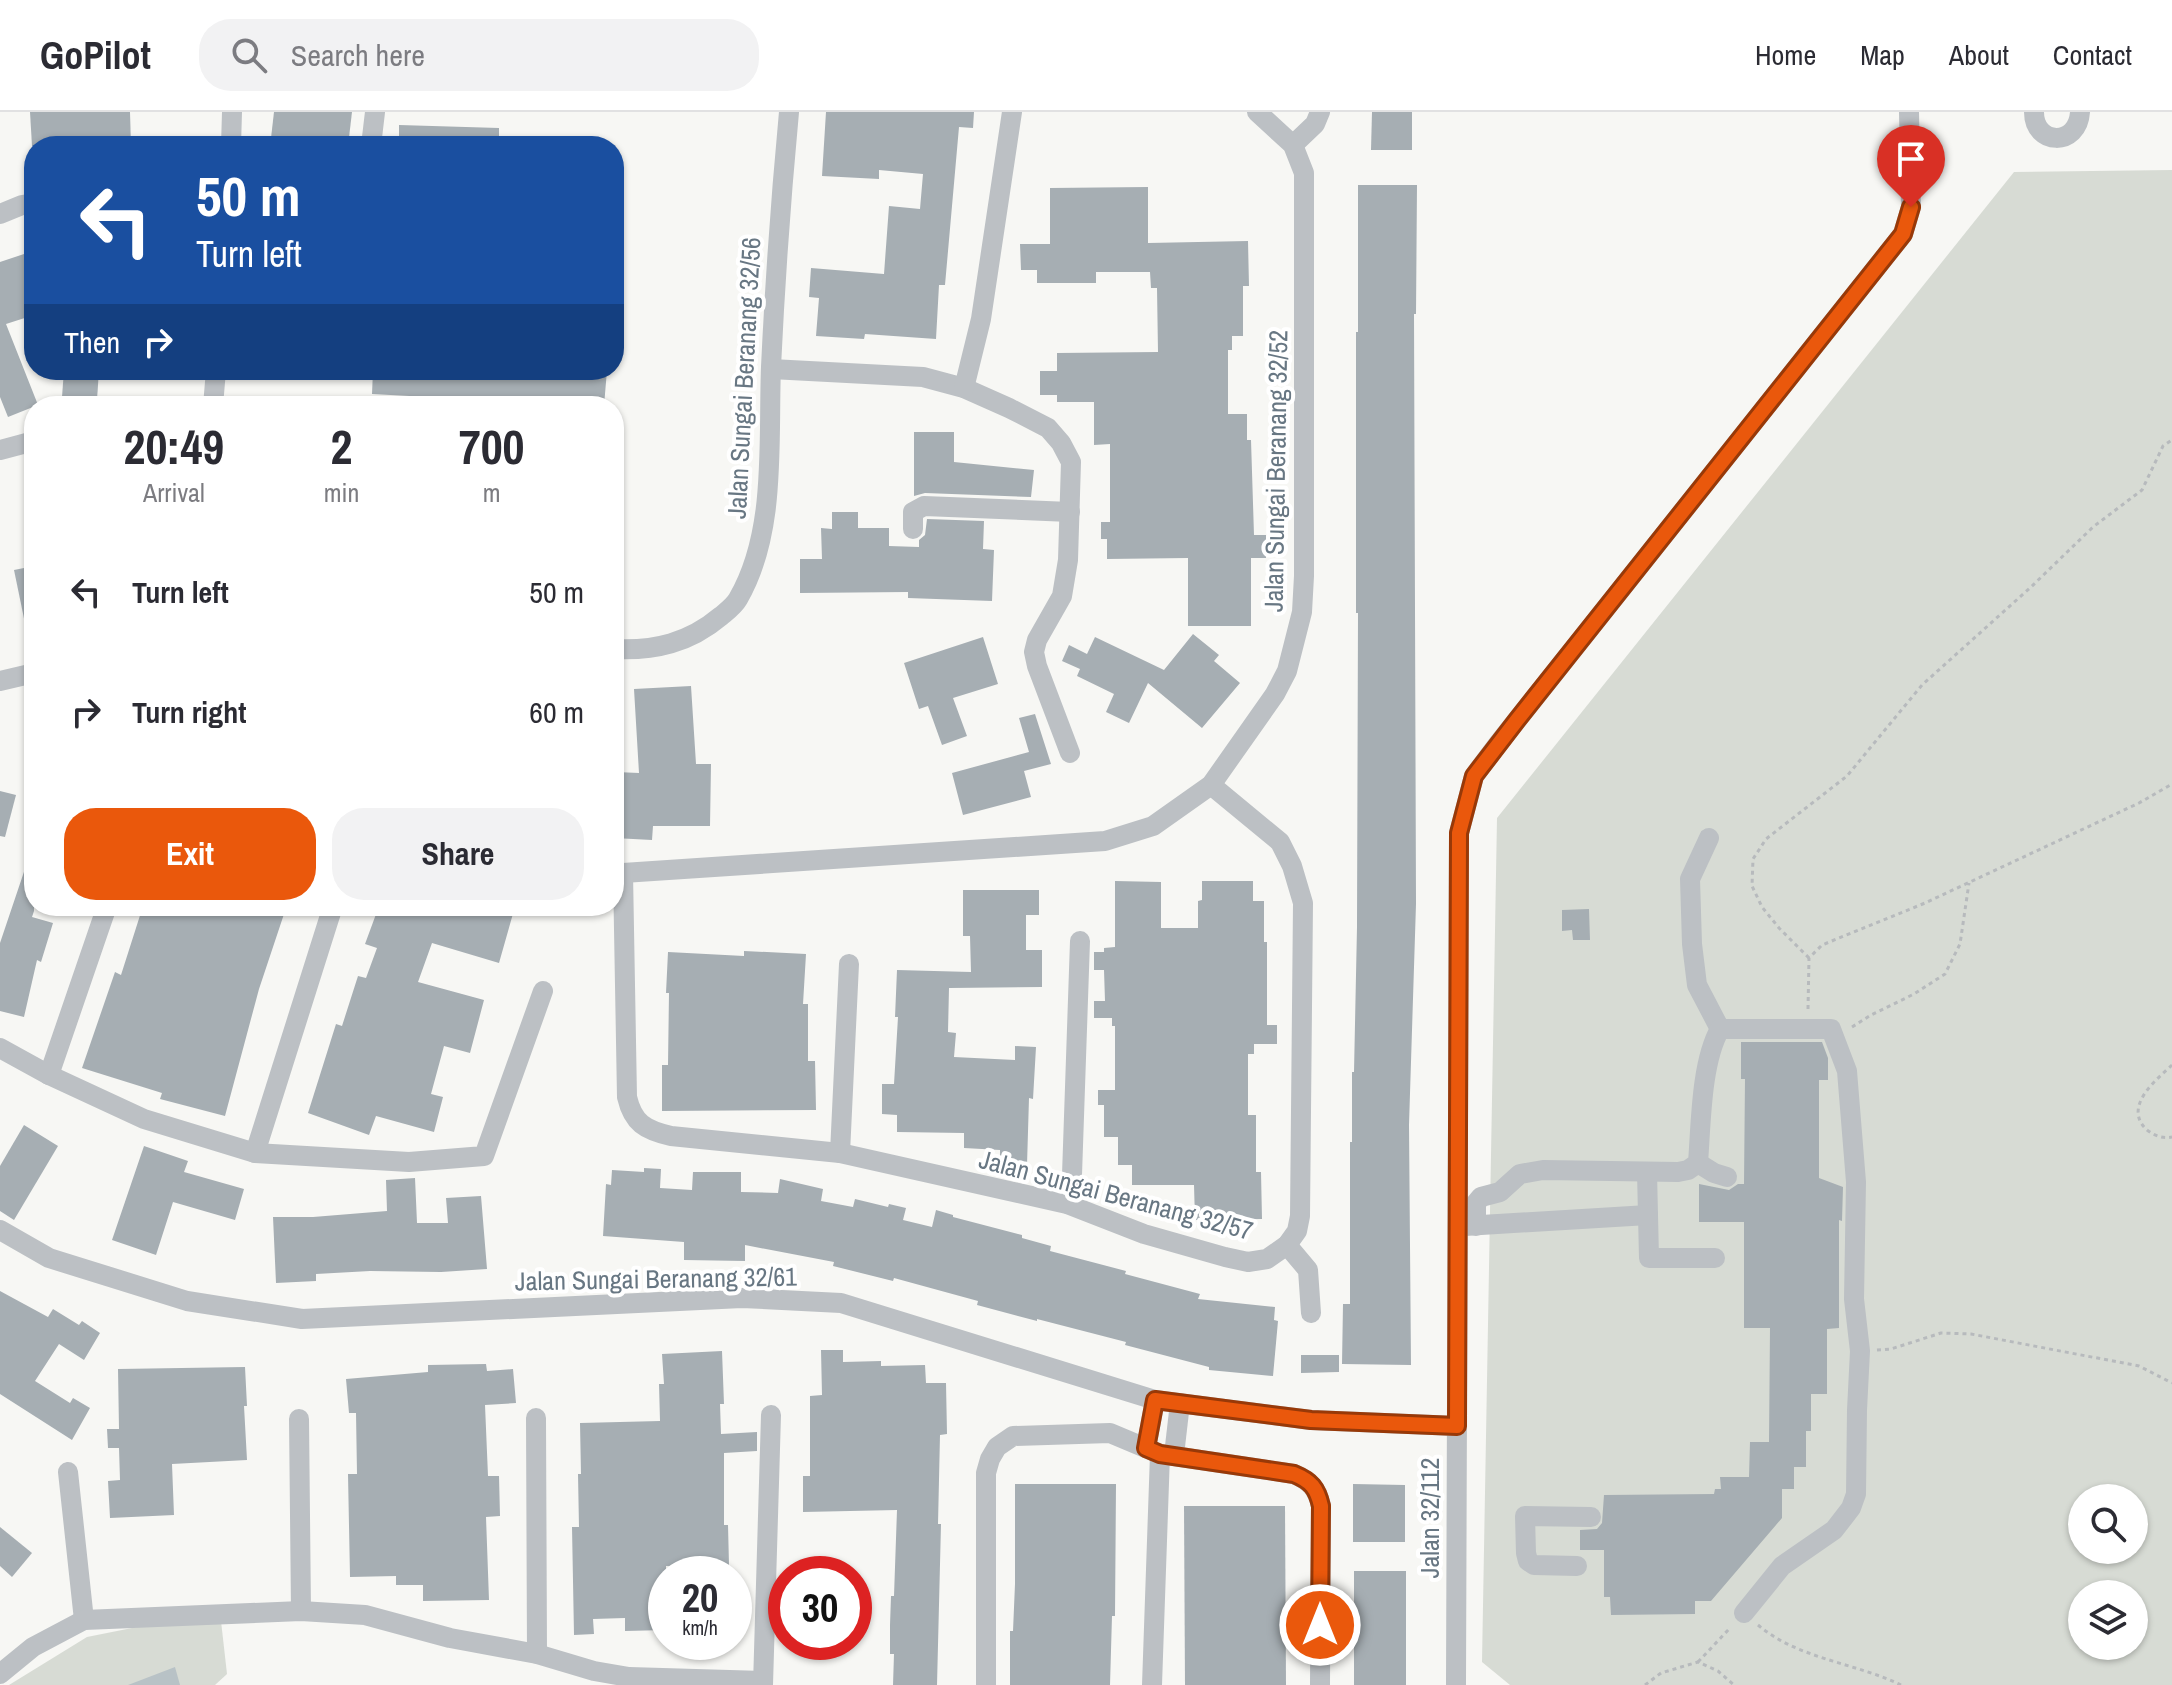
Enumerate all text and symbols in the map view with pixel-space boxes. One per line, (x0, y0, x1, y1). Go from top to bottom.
search box (199, 19, 759, 91)
text: GoPilot (40, 30, 151, 81)
icon: search (227, 33, 271, 77)
text: Search here (291, 35, 425, 75)
text: Home (1755, 36, 1816, 74)
text: Map (1860, 36, 1905, 74)
text: About (1949, 36, 2009, 74)
text: Contact (2053, 36, 2132, 74)
pin (1877, 125, 1945, 207)
icon: arrive (1889, 137, 1933, 181)
text: 50 m (196, 158, 301, 233)
icon: left (64, 168, 168, 272)
text: Turn left (196, 230, 302, 278)
street label: Jalan Sungai Beranang 32/56 (719, 236, 768, 520)
icon: right (136, 320, 180, 364)
text: Then (64, 322, 120, 362)
street label: Jalan Sungai Beranang 32/52 (1256, 330, 1295, 612)
text: 20:49 (124, 414, 224, 479)
text: 2 (331, 414, 352, 479)
text: 700 (459, 414, 524, 479)
text: Arrival (143, 475, 205, 510)
text: min (324, 475, 359, 510)
text: m (483, 475, 501, 510)
icon: left (64, 570, 108, 614)
text: Turn left (132, 572, 229, 612)
text: 50 m (529, 572, 584, 612)
icon: right (64, 690, 108, 734)
text: Turn right (132, 692, 246, 732)
text: 60 m (529, 692, 584, 732)
button: Exit (64, 808, 316, 900)
button: Share (332, 808, 584, 900)
street label: Jalan Sungai Beranang 32/57 (975, 1141, 1257, 1248)
street label: Jalan Sungai Beranang 32/61 (515, 1259, 797, 1298)
street label: Jalan 32/112 (1412, 1458, 1447, 1578)
map controls (2068, 1484, 2148, 1660)
button: search (2068, 1484, 2148, 1564)
speed limit sign: 30 (768, 1556, 872, 1660)
text: 20 (682, 1571, 718, 1624)
button: layers (2068, 1580, 2148, 1660)
position arrow (1278, 1583, 1362, 1667)
text: km/h (682, 1614, 718, 1641)

